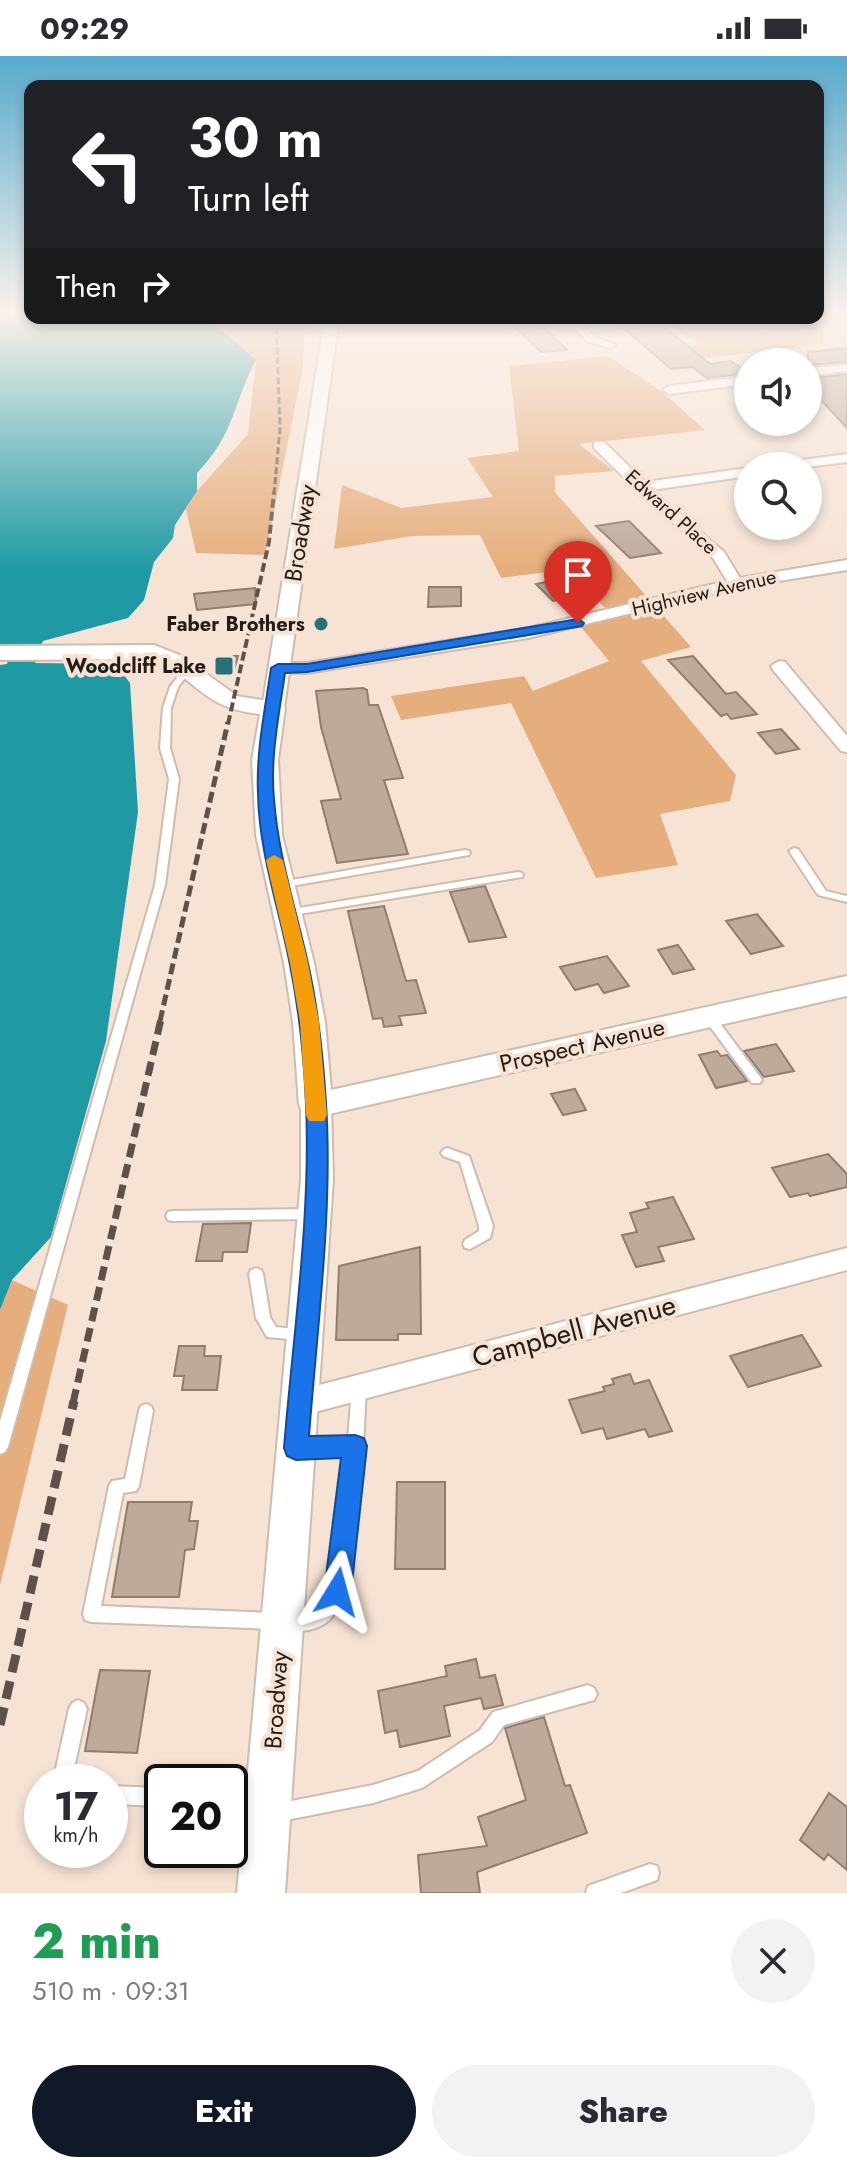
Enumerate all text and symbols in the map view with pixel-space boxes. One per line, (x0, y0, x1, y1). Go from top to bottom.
text: 09:29 (40, 7, 129, 50)
text: 30 m (188, 97, 323, 178)
icon: left (56, 112, 160, 216)
text: Turn left (188, 172, 309, 224)
icon: right (133, 264, 177, 308)
text: Then (56, 265, 117, 308)
map controls (734, 348, 822, 540)
button: sound (734, 348, 822, 436)
button: search (734, 452, 822, 540)
street label: Edward Place (619, 463, 723, 561)
street label: Broadway (275, 481, 325, 584)
pin (544, 541, 612, 623)
icon: arrive (556, 553, 600, 597)
street label: Highview Avenue (629, 562, 779, 624)
place label: Faber Brothers (166, 610, 305, 639)
marker: Faber Brothers (312, 615, 330, 633)
place label: Woodcliff Lake (66, 652, 206, 681)
marker: Woodcliff Lake (213, 655, 235, 677)
street label: Prospect Avenue (496, 1009, 668, 1081)
street label: Campbell Avenue (468, 1284, 680, 1378)
position arrow (295, 1550, 379, 1634)
street label: Broadway (255, 1650, 297, 1750)
speed limit sign: 20 (144, 1764, 248, 1868)
text: 17 (54, 1777, 98, 1835)
text: km/h (53, 1821, 99, 1850)
text: 2 min (32, 1907, 161, 1976)
button: close (731, 1919, 815, 2003)
text: 510 m · 09:31 (32, 1972, 190, 2010)
button: Exit (32, 2065, 416, 2157)
button: Share (432, 2065, 815, 2157)

